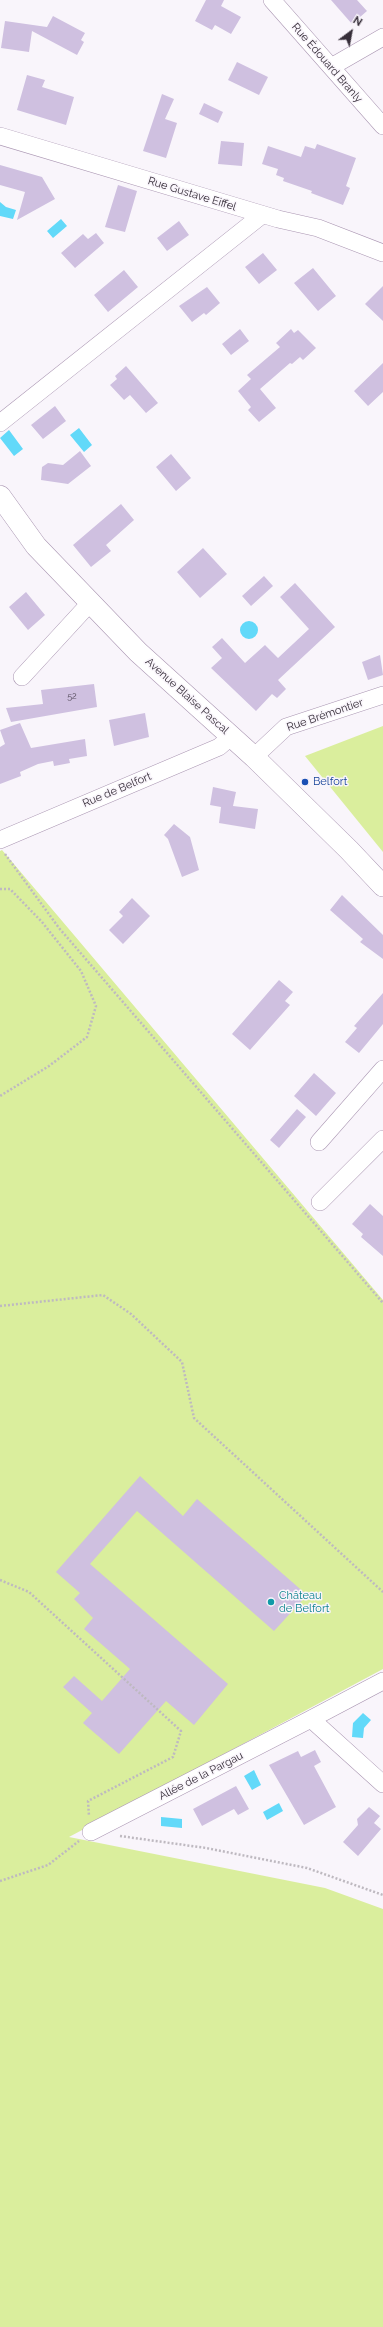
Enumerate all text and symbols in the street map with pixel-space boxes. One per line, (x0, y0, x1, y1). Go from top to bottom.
north arrow (331, 12, 371, 52)
text: N (351, 14, 365, 29)
street label: Rue Édouard Branly (289, 21, 365, 105)
street label: Rue Gustave Eiffel (146, 174, 238, 214)
street label: Avenue Blaise Pascal (143, 655, 231, 737)
house number: 52 (67, 691, 77, 701)
street label: Rue Brémontier (285, 696, 365, 734)
street label: Rue de Belfort (81, 770, 153, 810)
place label: Belfort (313, 775, 347, 789)
marker: Belfort (300, 777, 310, 787)
place label: Château de Belfort (279, 1589, 329, 1615)
marker: Château de Belfort (266, 1597, 276, 1607)
street label: Allée de la Pargau (157, 1749, 245, 1803)

